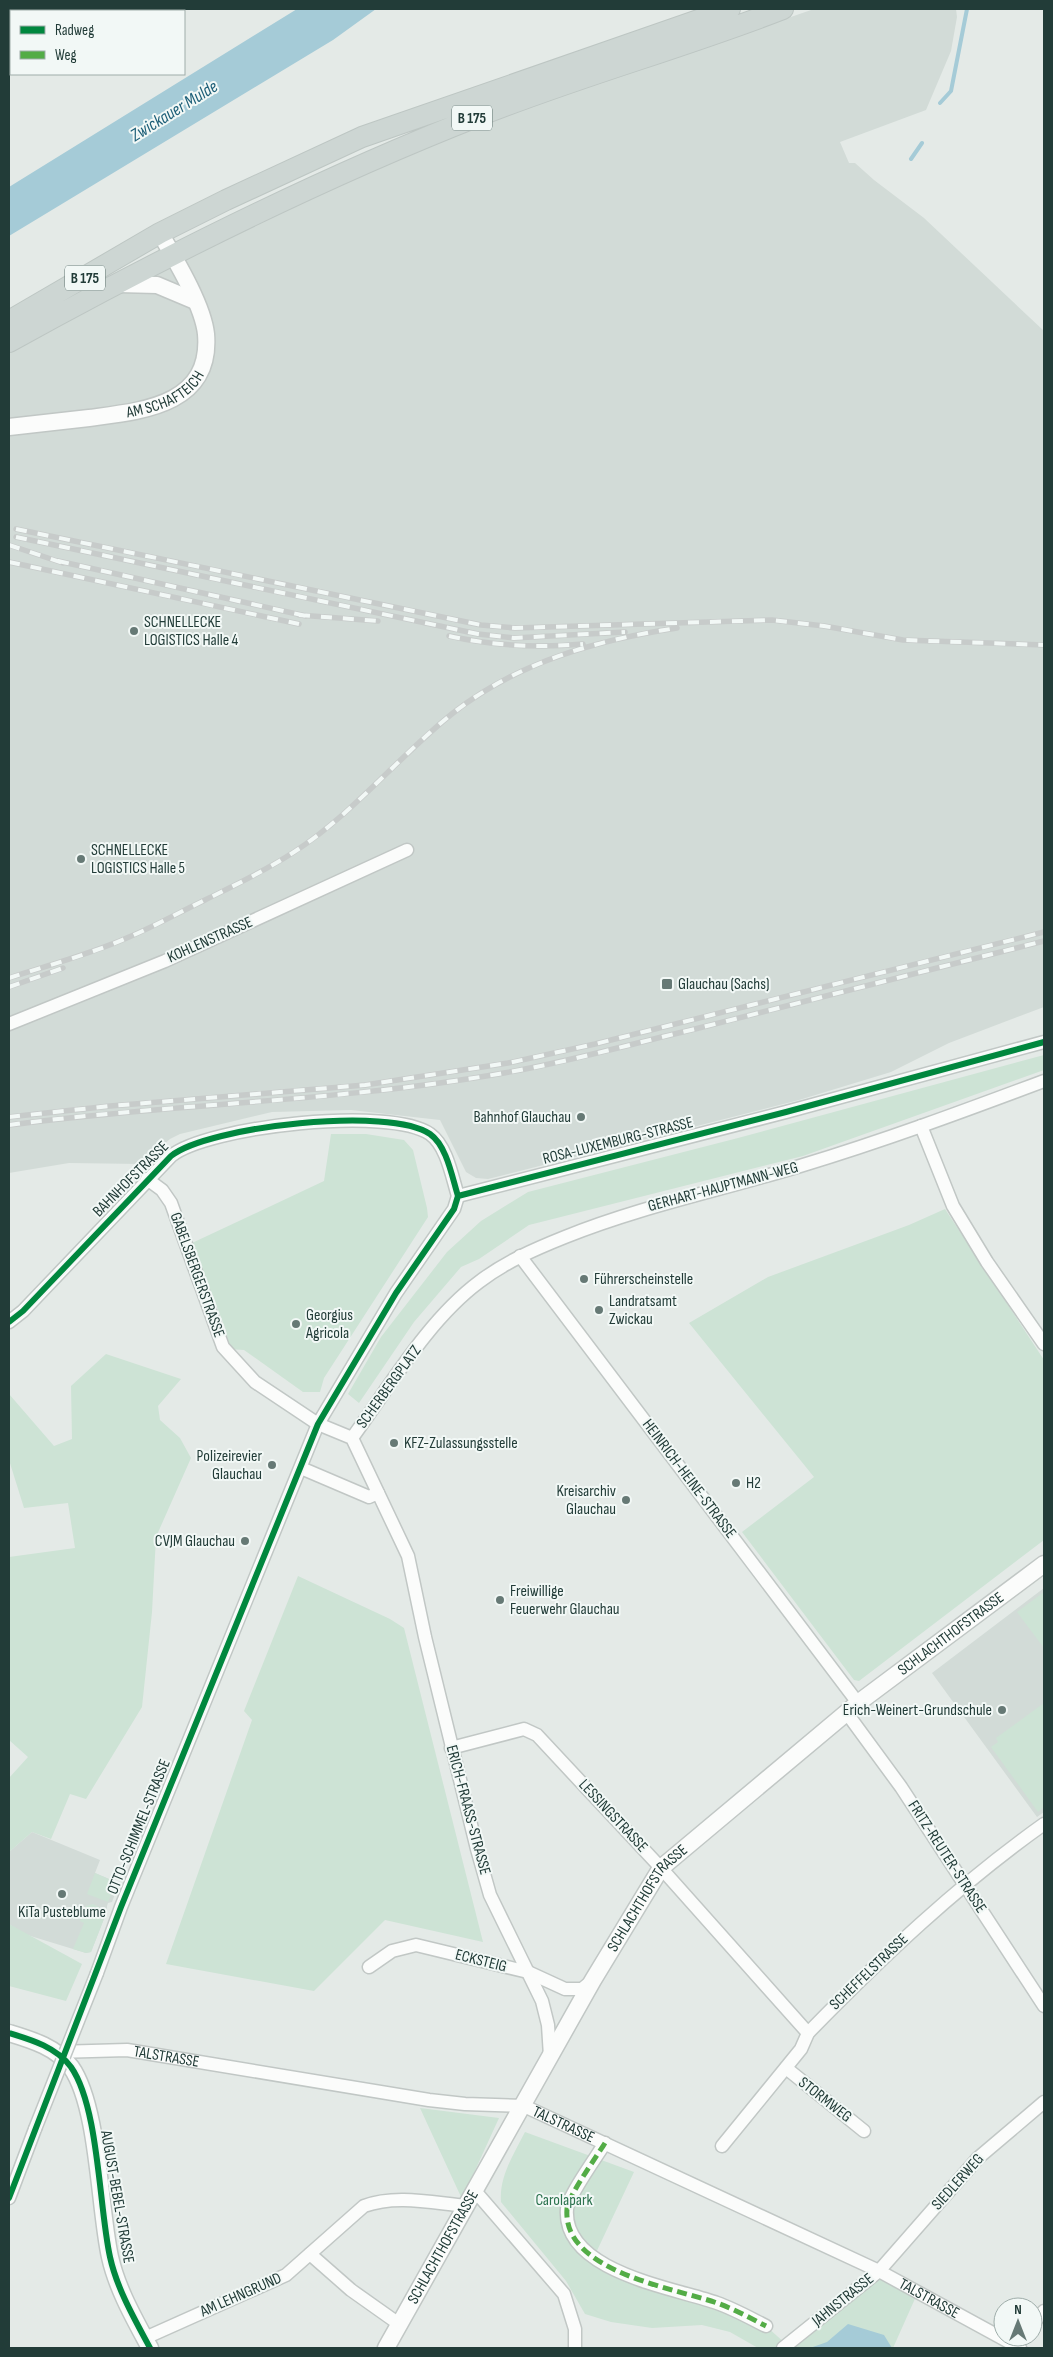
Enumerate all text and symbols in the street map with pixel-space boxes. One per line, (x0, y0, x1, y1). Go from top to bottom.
legend (10, 10, 185, 75)
text: Radweg (55, 21, 94, 40)
text: Weg (55, 46, 77, 65)
water label: Zwickauer Mulde (126, 76, 222, 147)
road number: B 175 (452, 106, 492, 130)
road number: B 175 (65, 266, 105, 290)
street label: AM SCHAFTEICH (124, 367, 208, 422)
place label: SCHNELLECKE LOGISTICS Halle 4 (144, 613, 239, 650)
marker: SCHNELLECKE LOGISTICS Halle 4 (128, 625, 140, 637)
place label: SCHNELLECKE LOGISTICS Halle 5 (91, 841, 185, 878)
marker: SCHNELLECKE LOGISTICS Halle 5 (75, 853, 87, 865)
street label: KOHLENSTRASSE (165, 913, 255, 967)
place label: Glauchau (Sachs) (678, 975, 769, 994)
marker: Glauchau (Sachs) (660, 977, 674, 991)
place label: Bahnhof Glauchau (473, 1108, 571, 1127)
marker: Bahnhof Glauchau (575, 1111, 587, 1123)
street label: ROSA-LUXEMBURG-STRASSE (541, 1113, 695, 1169)
street label: BAHNHOFSTRASSE (89, 1137, 173, 1221)
street label: GERHART-HAUPTMANN-WEG (646, 1158, 800, 1216)
street label: GABELSBERGERSTRASSE (166, 1210, 228, 1340)
place label: Führerscheinstelle (594, 1270, 693, 1289)
marker: Führerscheinstelle (578, 1273, 590, 1285)
place label: Landratsamt Zwickau (609, 1292, 677, 1329)
marker: Landratsamt Zwickau (593, 1304, 605, 1316)
place label: Georgius Agricola (305, 1306, 353, 1343)
marker: Georgius Agricola (290, 1318, 302, 1330)
street label: SCHERBERGPLATZ (353, 1342, 426, 1432)
street label: HEINRICH-HEINE-STRASSE (638, 1416, 740, 1542)
place label: KFZ-Zulassungsstelle (404, 1434, 518, 1453)
marker: KFZ-Zulassungsstelle (388, 1437, 400, 1449)
place label: Polizeirevier Glauchau (197, 1447, 262, 1484)
marker: Polizeirevier Glauchau (266, 1459, 278, 1471)
place label: H2 (746, 1474, 761, 1493)
marker: H2 (730, 1477, 742, 1489)
place label: Kreisarchiv Glauchau (557, 1482, 616, 1519)
marker: Kreisarchiv Glauchau (620, 1494, 632, 1506)
place label: CVJM Glauchau (155, 1532, 235, 1551)
marker: CVJM Glauchau (239, 1535, 251, 1547)
place label: Freiwillige Feuerwehr Glauchau (510, 1582, 620, 1619)
street label: SCHLACHTHOFSTRASSE (894, 1588, 1007, 1679)
marker: Freiwillige Feuerwehr Glauchau (494, 1594, 506, 1606)
place label: Erich-Weinert-Grundschule (843, 1701, 992, 1720)
marker: Erich-Weinert-Grundschule (996, 1704, 1008, 1716)
street label: ERICH-FRAASS-STRASSE (442, 1743, 494, 1877)
street label: OTTO-SCHIMMEL-STRASSE (103, 1757, 175, 1897)
street label: LESSINGSTRASSE (574, 1776, 652, 1856)
street label: FRITZ-REUTER-STRASSE (904, 1797, 990, 1917)
street label: SCHLACHTHOFSTRASSE (603, 1841, 691, 1955)
marker: KiTa Pusteblume (56, 1888, 68, 1900)
place label: KiTa Pusteblume (18, 1903, 106, 1922)
street label: SCHEFFELSTRASSE (826, 1930, 912, 2014)
street label: ECKSTEIG (453, 1945, 509, 1977)
street label: TALSTRASSE (132, 2042, 201, 2071)
street label: STORMWEG (795, 2073, 855, 2127)
street label: TALSTRASSE (530, 2102, 597, 2147)
street label: AUGUST-BEBEL-STRASSE (96, 2128, 138, 2265)
street label: SIEDLERWEG (928, 2150, 988, 2214)
street label: SCHLACHTHOFSTRASSE (403, 2187, 482, 2307)
park label: Carolapark (535, 2191, 593, 2210)
street label: AM LEHNGRUND (196, 2269, 285, 2322)
street label: JAHNSTRASSE (808, 2269, 878, 2331)
street label: TALSTRASSE (896, 2274, 963, 2323)
north arrow (993, 2297, 1043, 2347)
text: N (1014, 2301, 1022, 2318)

